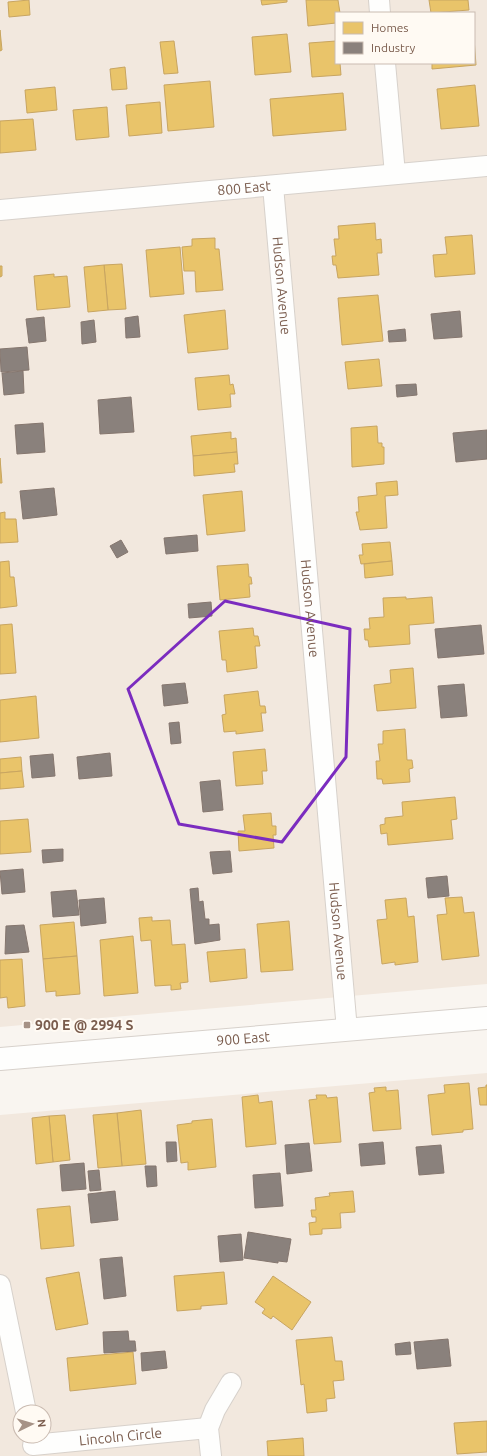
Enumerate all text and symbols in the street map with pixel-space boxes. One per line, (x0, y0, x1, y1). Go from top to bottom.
legend (335, 12, 475, 64)
text: Homes (371, 21, 409, 34)
text: Industry (371, 41, 416, 54)
street label: 800 East (217, 178, 272, 198)
street label: Hudson Avenue (269, 236, 294, 335)
street label: Hudson Avenue (298, 559, 322, 658)
street label: Hudson Avenue (326, 881, 351, 981)
place label: 900 E @ 2994 S (35, 1017, 133, 1033)
marker: 900 E @ 2994 S (22, 1020, 32, 1030)
street label: 900 East (216, 1028, 271, 1049)
north arrow (12, 1404, 52, 1444)
text: N (36, 1419, 48, 1428)
street label: Lincoln Circle (78, 1425, 163, 1448)

